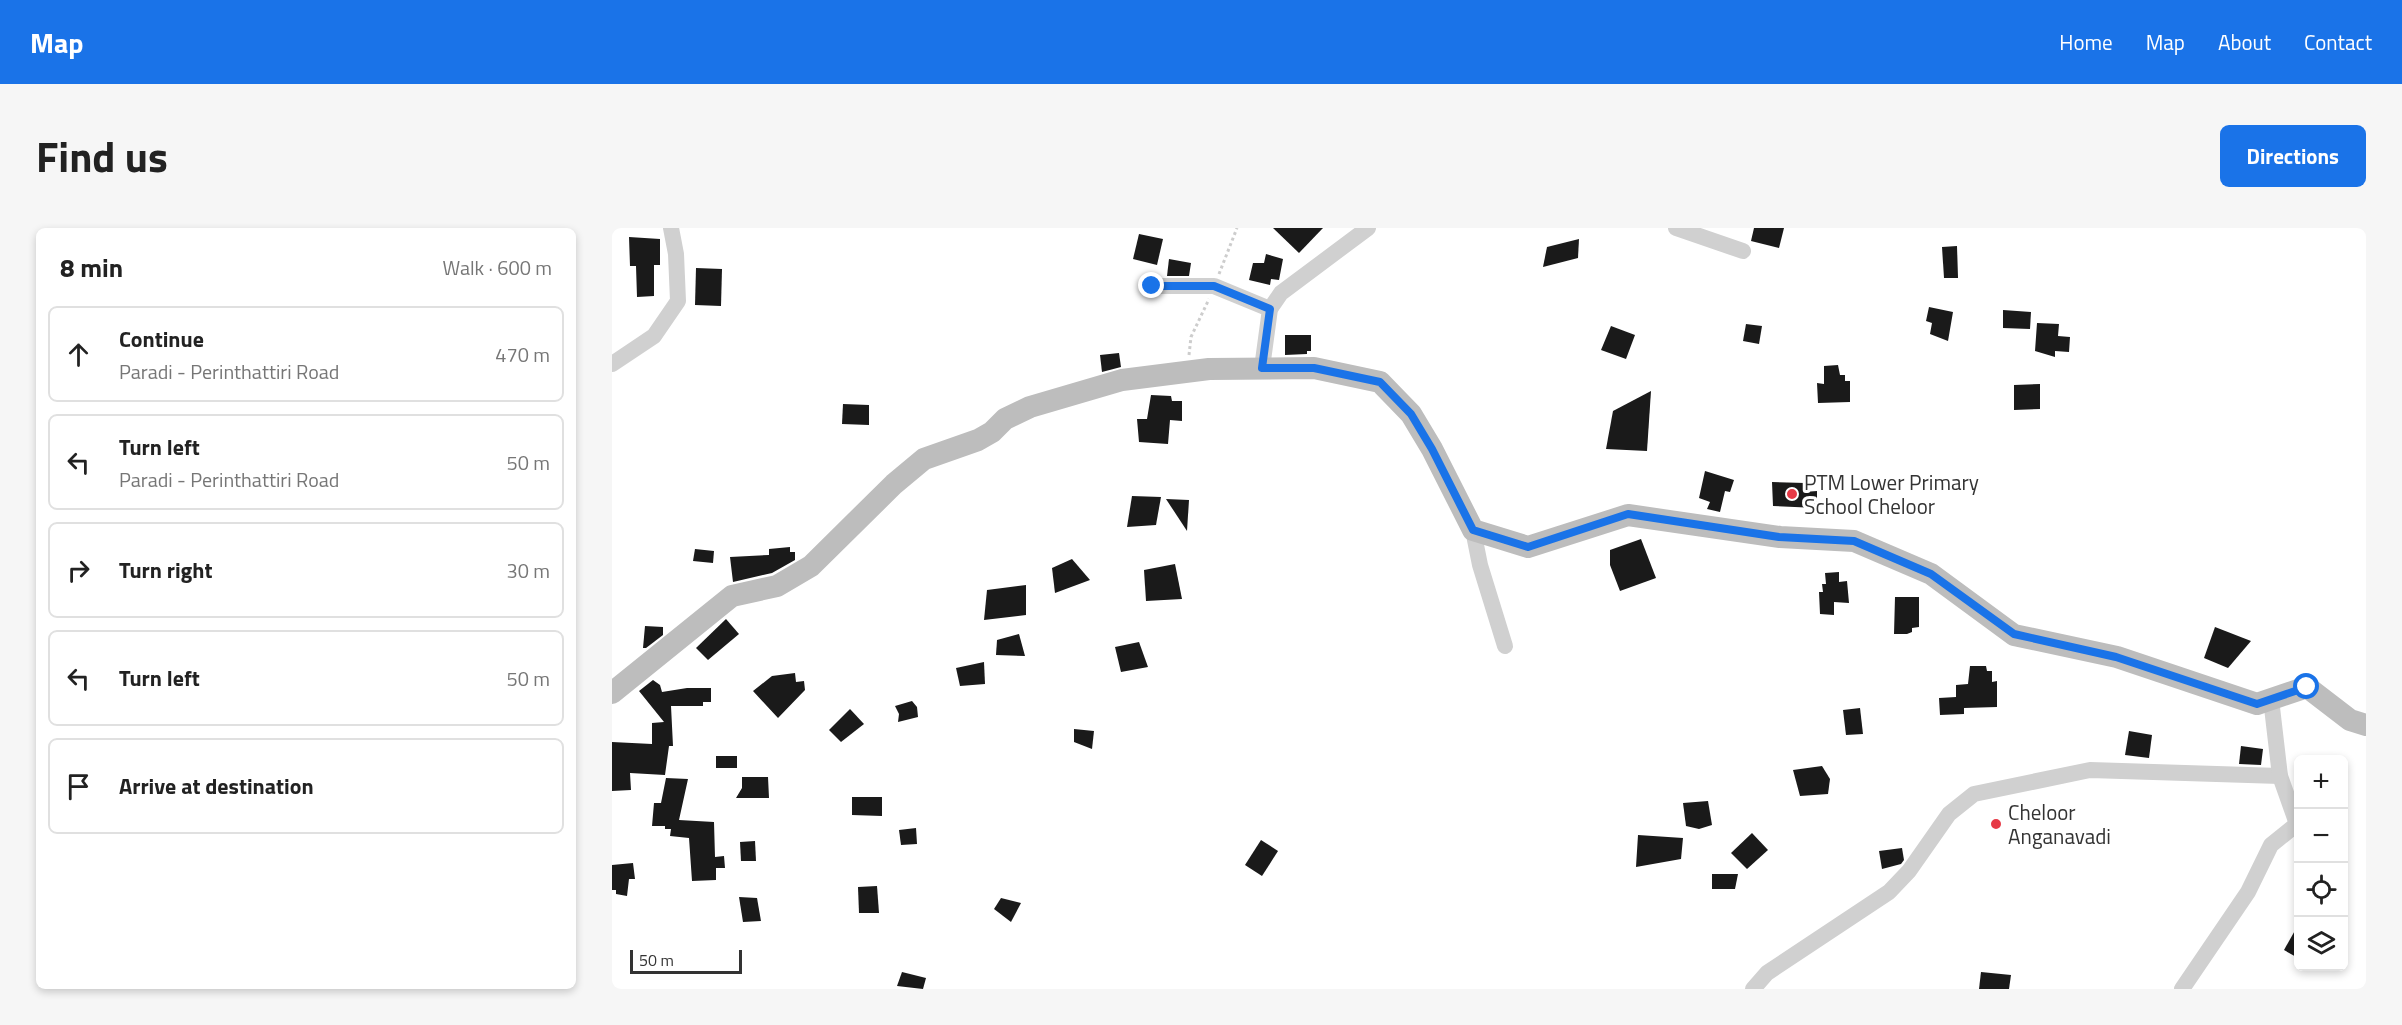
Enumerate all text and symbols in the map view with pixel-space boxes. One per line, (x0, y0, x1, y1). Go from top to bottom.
text: Map (30, 21, 84, 64)
text: Home (2059, 26, 2113, 58)
text: Map (2146, 26, 2185, 58)
text: About (2218, 26, 2271, 58)
text: Contact (2304, 26, 2372, 58)
text: Find us (36, 124, 168, 188)
button: Directions (2220, 125, 2366, 187)
text: 8 min (60, 248, 123, 287)
text: Walk · 600 m (443, 252, 552, 283)
route end (1138, 272, 1164, 298)
text: Continue (119, 322, 204, 356)
icon: ahead (62, 338, 95, 371)
text: 470 m (495, 339, 550, 370)
text: Paradi - Perinthattiri Road (119, 356, 339, 387)
text: Turn left (119, 430, 200, 464)
icon: left (62, 446, 95, 479)
text: 50 m (506, 447, 550, 478)
text: Paradi - Perinthattiri Road (119, 464, 339, 495)
place label: PTM Lower Primary School Cheloor (1804, 466, 1979, 522)
marker: PTM Lower Primary School Cheloor (1785, 487, 1799, 501)
text: Turn right (119, 553, 213, 587)
icon: right (62, 554, 95, 587)
text: 30 m (506, 555, 550, 586)
text: Turn left (119, 661, 200, 695)
icon: left (62, 662, 95, 695)
text: 50 m (506, 663, 550, 694)
route start (2293, 673, 2319, 699)
map controls (2294, 755, 2348, 971)
button: + (2294, 755, 2348, 809)
text: Arrive at destination (119, 769, 314, 803)
icon: arrive (62, 770, 95, 803)
place label: Cheloor Anganavadi (2008, 796, 2111, 852)
button: − (2294, 809, 2348, 863)
marker: Cheloor Anganavadi (1989, 817, 2003, 831)
button: locate (2294, 863, 2348, 917)
button: layers (2294, 917, 2348, 971)
scale bar (630, 947, 742, 974)
text: 50 m (639, 948, 674, 972)

